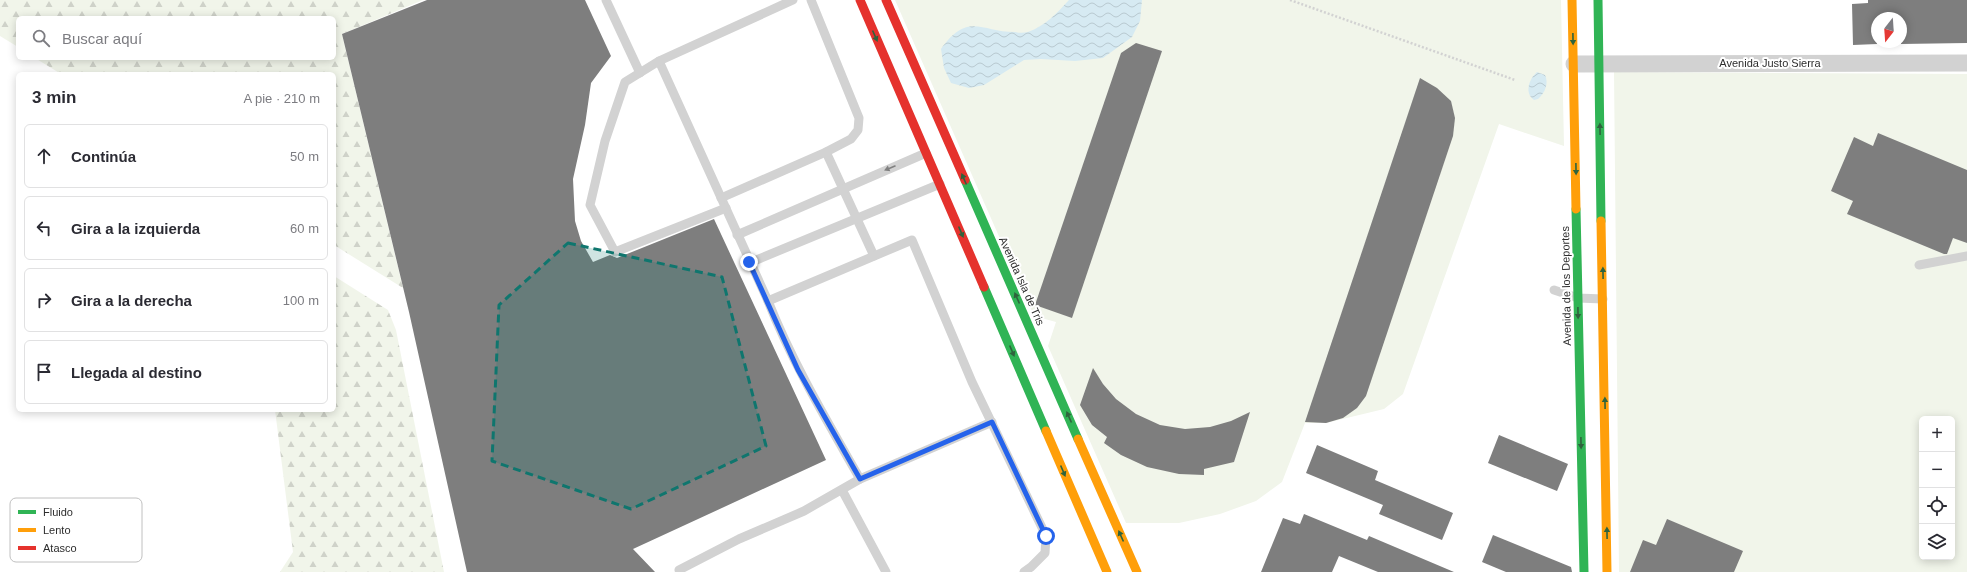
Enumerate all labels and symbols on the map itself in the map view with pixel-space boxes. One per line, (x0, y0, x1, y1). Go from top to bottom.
north arrow (1871, 12, 1907, 48)
one-way arrow (873, 30, 879, 42)
one-way arrow (1570, 33, 1576, 46)
street label: Avenida Justo Sierra (1719, 57, 1822, 69)
one-way arrow (1597, 122, 1603, 135)
one-way arrow (1573, 163, 1579, 176)
one-way arrow (885, 165, 896, 171)
one-way arrow (961, 173, 967, 185)
one-way arrow (957, 226, 964, 238)
street label: Avenida de los Deportes (1559, 226, 1573, 346)
street label: Avenida Isla de Tris (997, 235, 1047, 328)
route end (740, 253, 758, 271)
one-way arrow (1600, 266, 1606, 279)
one-way arrow (1013, 292, 1019, 304)
one-way arrow (1575, 307, 1582, 319)
one-way arrow (1009, 346, 1015, 357)
one-way arrow (1602, 396, 1608, 409)
one-way arrow (1066, 412, 1072, 423)
one-way arrow (1578, 437, 1584, 450)
one-way arrow (1061, 465, 1067, 477)
legend (10, 498, 142, 562)
text: Fluido (43, 506, 73, 518)
text: Lento (43, 524, 71, 536)
one-way arrow (1604, 526, 1610, 539)
route start (1037, 527, 1055, 545)
one-way arrow (1118, 531, 1124, 542)
text: Atasco (43, 542, 77, 554)

